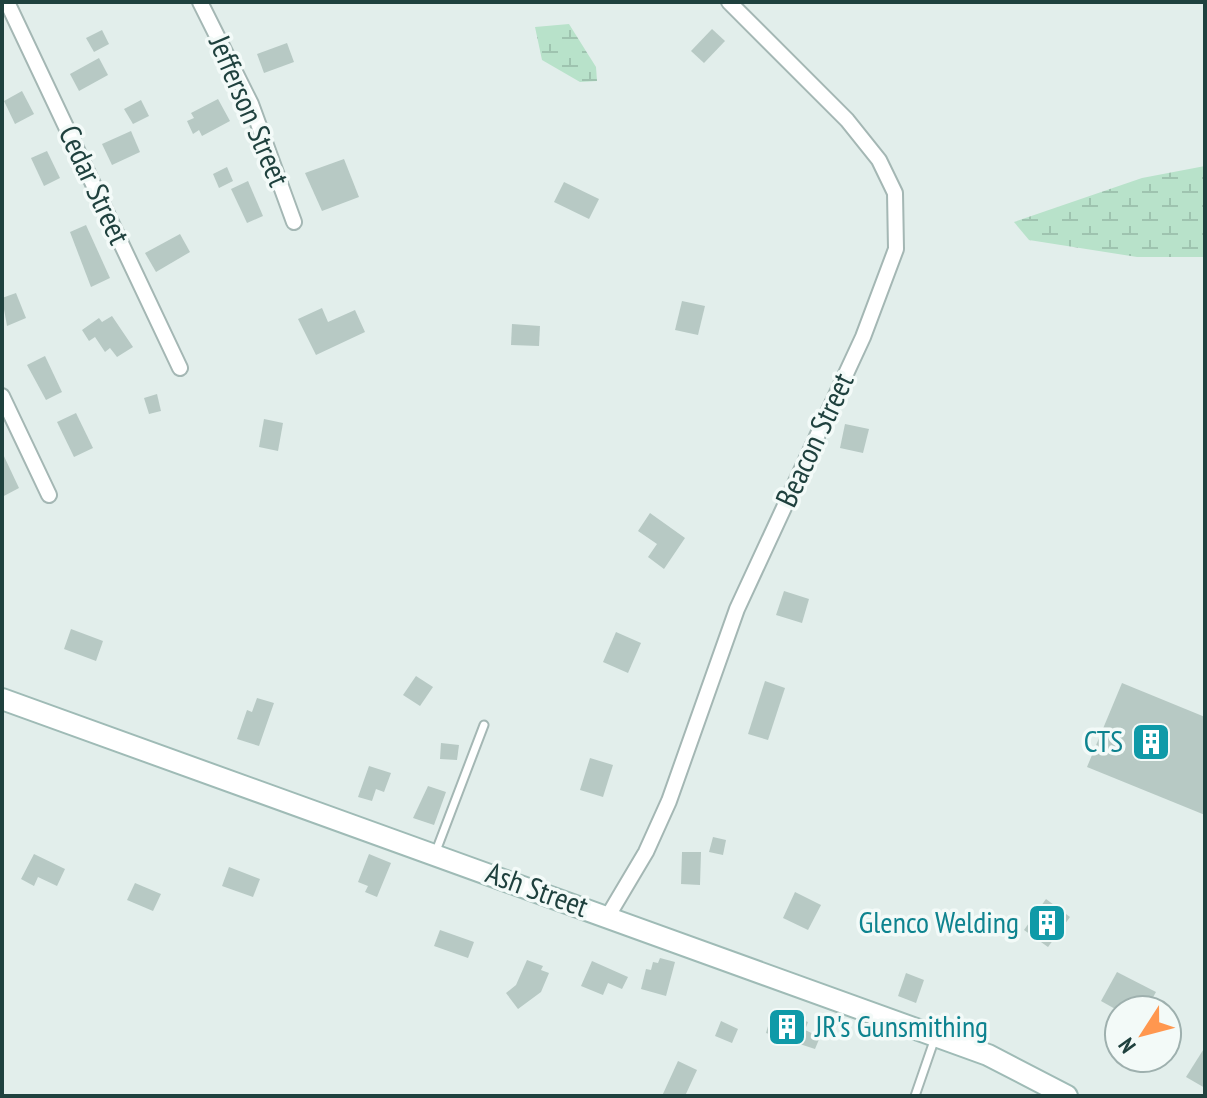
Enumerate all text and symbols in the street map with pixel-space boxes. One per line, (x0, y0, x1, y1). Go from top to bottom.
street label: Jefferson Street (201, 28, 300, 192)
street label: Cedar Street (51, 119, 140, 251)
street label: Beacon Street (766, 366, 862, 513)
place label: CTS (1084, 721, 1123, 760)
building icon: CTS (1130, 721, 1172, 763)
street label: Ash Street (481, 852, 595, 925)
place label: Glenco Welding (859, 902, 1019, 941)
building icon: Glenco Welding (1026, 902, 1068, 944)
north arrow (1103, 994, 1183, 1074)
building icon: JR's Gunsmithing (766, 1006, 808, 1048)
place label: JR's Gunsmithing (814, 1006, 988, 1045)
text: N (1112, 1033, 1142, 1059)

